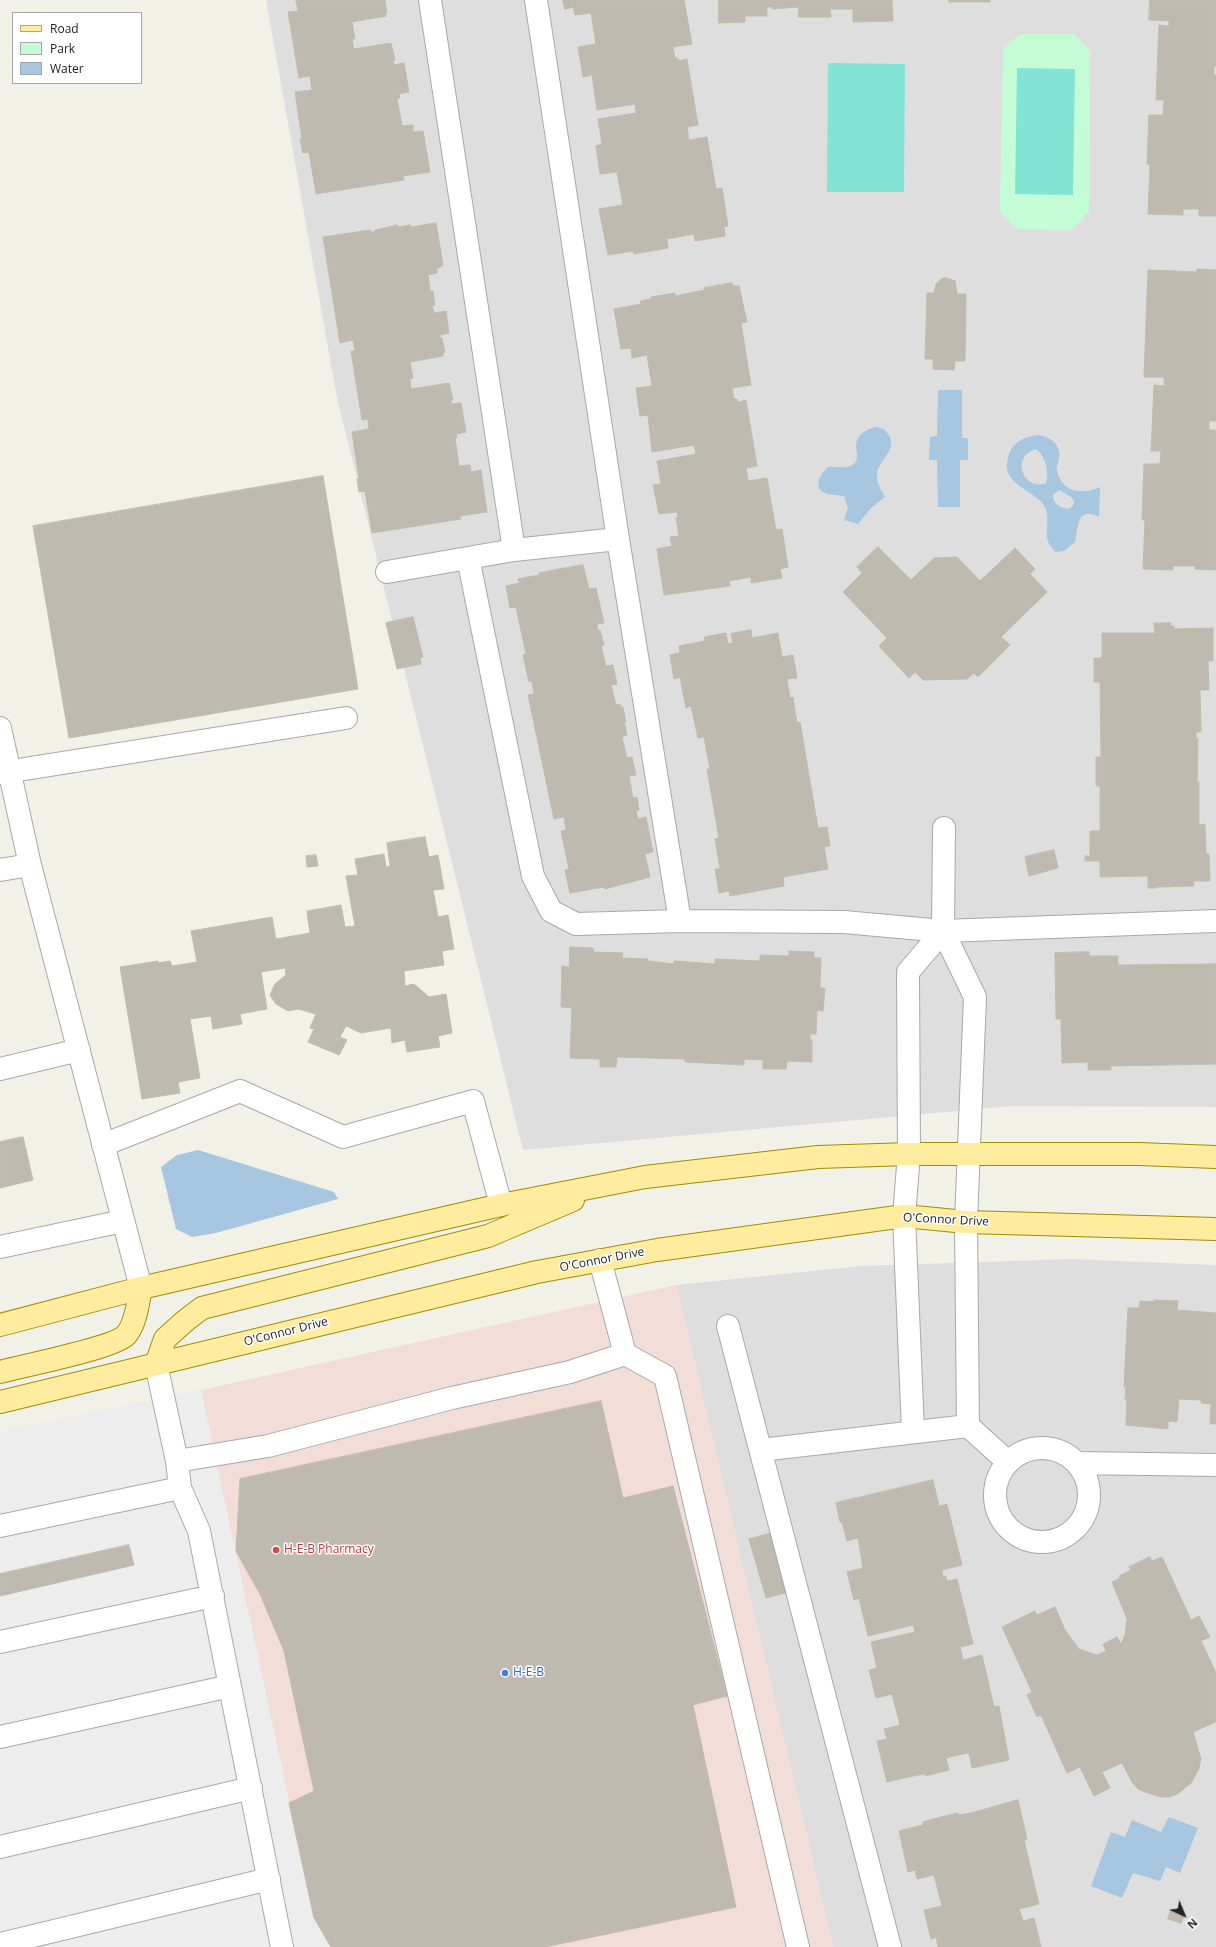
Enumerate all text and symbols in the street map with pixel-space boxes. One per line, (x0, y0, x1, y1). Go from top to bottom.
legend (12, 12, 142, 84)
text: Road (50, 20, 79, 37)
text: Park (50, 40, 75, 57)
text: Water (50, 60, 84, 77)
street label: O'Connor Drive (903, 1211, 989, 1229)
street label: O'Connor Drive (558, 1245, 646, 1275)
street label: O'Connor Drive (242, 1315, 330, 1349)
place label: H-E-B Pharmacy (284, 1543, 374, 1557)
marker: H-E-B Pharmacy (271, 1545, 281, 1555)
place label: H-E-B (513, 1666, 544, 1680)
marker: H-E-B (500, 1668, 510, 1678)
north arrow (1164, 1895, 1204, 1935)
text: N (1184, 1915, 1201, 1932)

